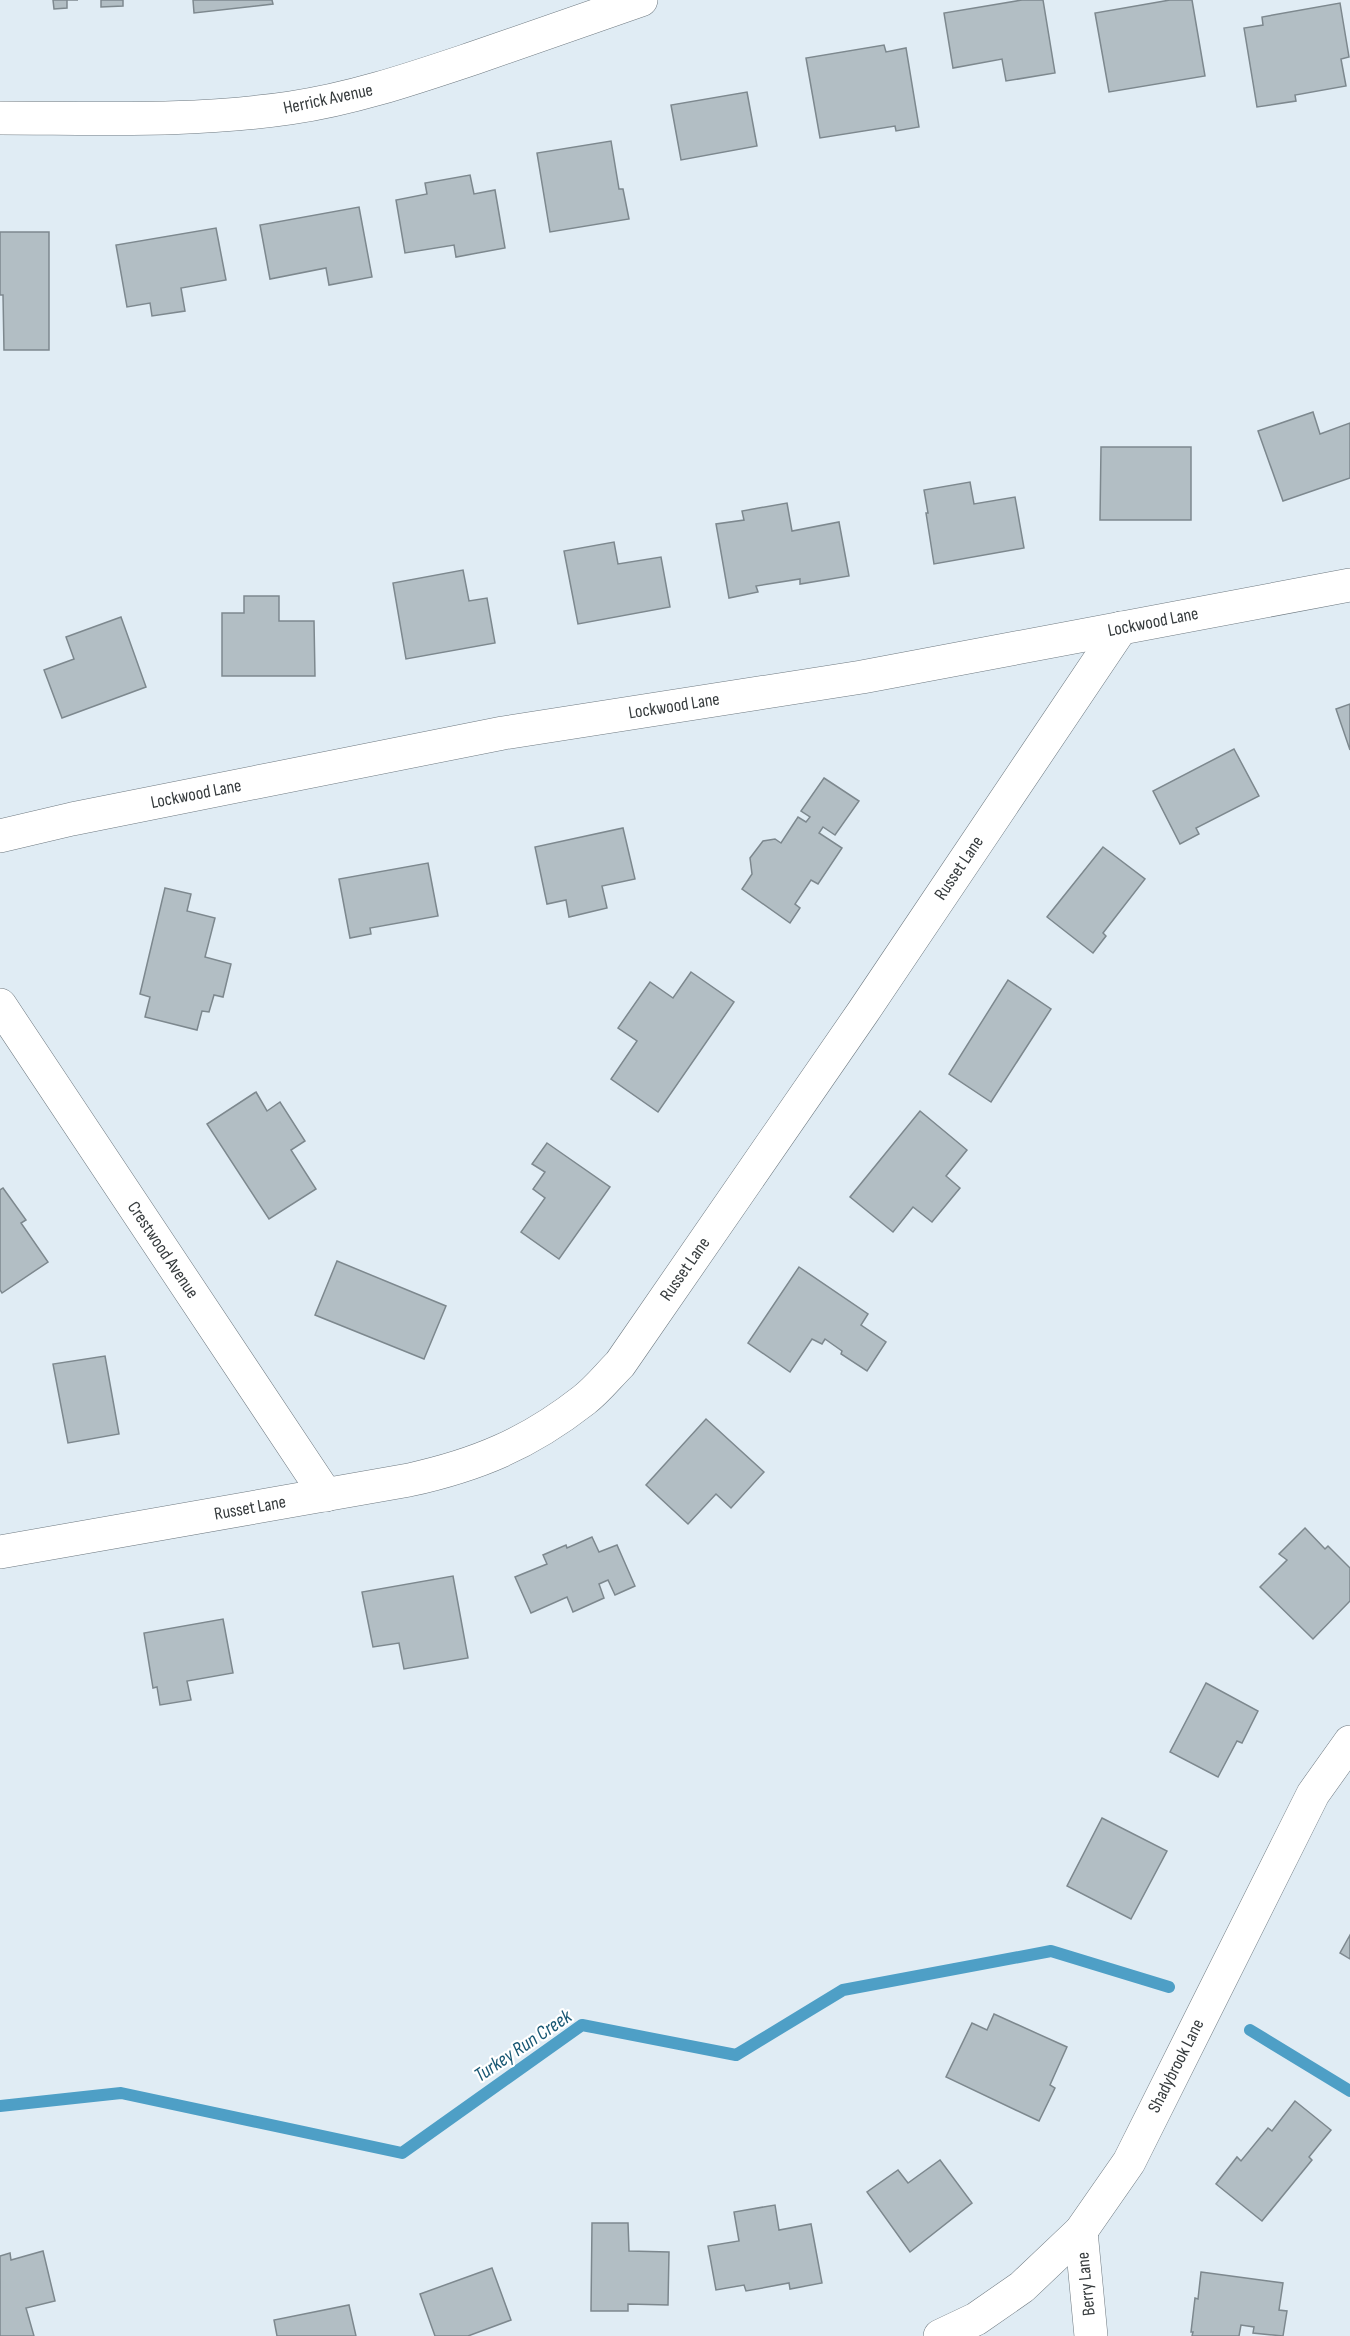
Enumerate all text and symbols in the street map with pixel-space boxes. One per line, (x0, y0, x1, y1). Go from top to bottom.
street label: Herrick Avenue (281, 79, 375, 119)
street label: Lockwood Lane (1106, 603, 1200, 641)
street label: Lockwood Lane (627, 688, 721, 724)
street label: Lockwood Lane (149, 775, 243, 813)
street label: Russet Lane (930, 832, 988, 904)
street label: Crestwood Avenue (123, 1198, 203, 1302)
street label: Russet Lane (656, 1233, 714, 1305)
street label: Russet Lane (212, 1491, 288, 1525)
water label: Turkey Run Creek (470, 2004, 577, 2087)
street label: Shadybrook Lane (1143, 2016, 1209, 2116)
street label: Berry Lane (1072, 2251, 1100, 2317)

